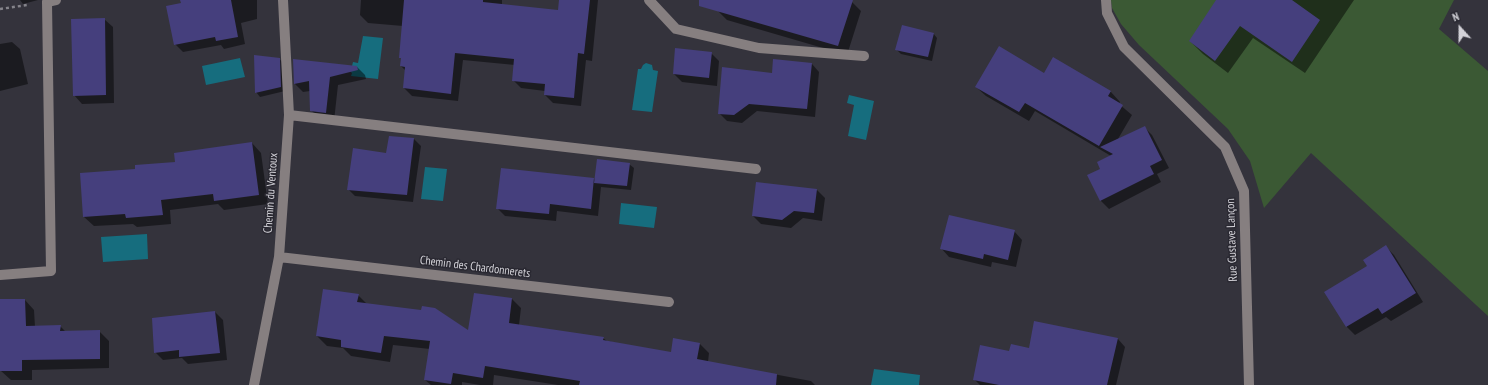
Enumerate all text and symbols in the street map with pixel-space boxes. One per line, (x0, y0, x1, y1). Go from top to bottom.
north arrow (1440, 8, 1480, 48)
text: N (1450, 9, 1461, 24)
street label: Chemin du Ventoux (261, 152, 281, 234)
street label: Rue Gustave Lançon (1223, 198, 1241, 282)
street label: Chemin des Chardonnerets (419, 253, 531, 281)

